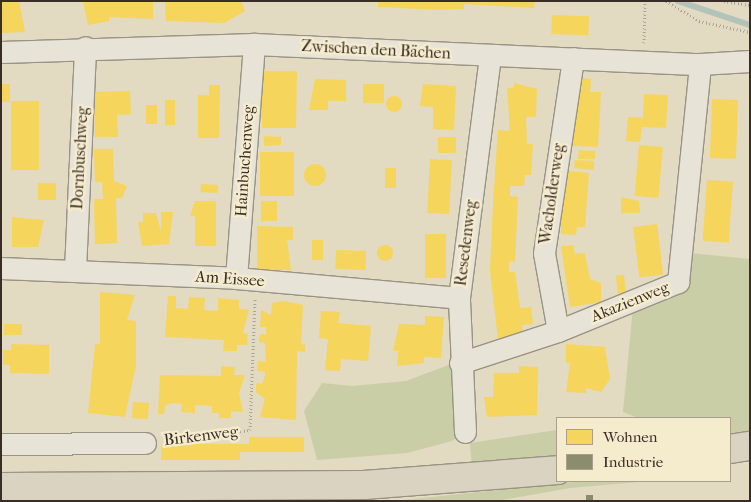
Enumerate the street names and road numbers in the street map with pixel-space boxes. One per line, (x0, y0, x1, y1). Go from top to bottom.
street label: Zwischen den Bächen (301, 36, 451, 64)
street label: Hainbuchenweg (232, 104, 258, 218)
street label: Dornbuschweg (68, 106, 92, 210)
street label: Wacholderweg (535, 142, 569, 246)
street label: Resedenweg (451, 199, 481, 287)
street label: Am Eissee (195, 267, 265, 291)
street label: Akazienweg (588, 278, 672, 326)
street label: Birkenweg (163, 422, 239, 450)

